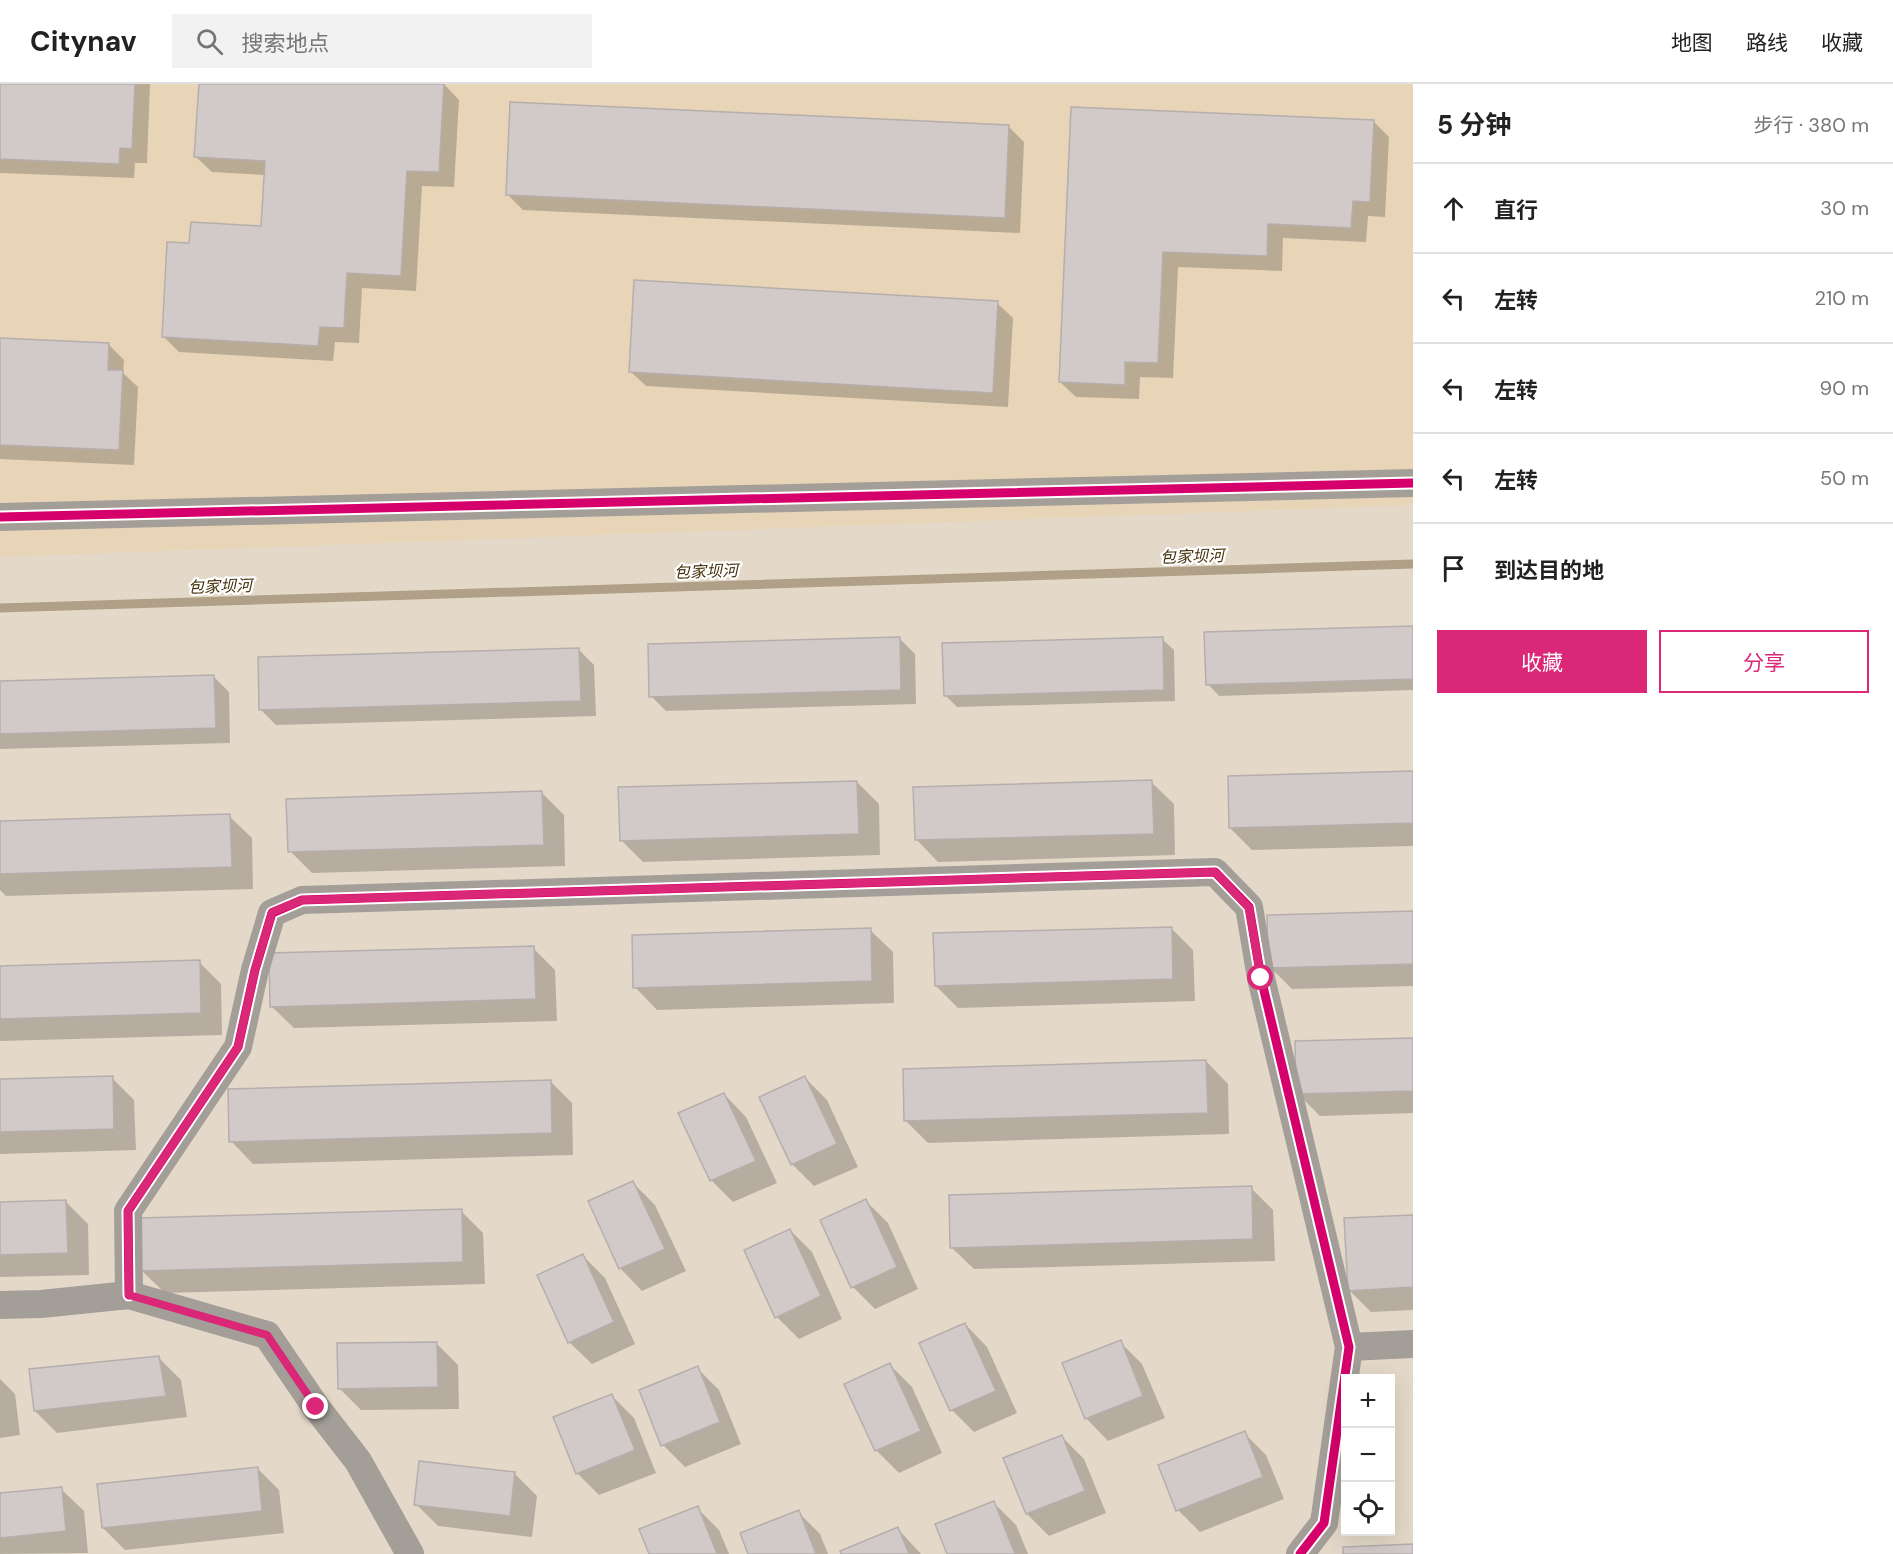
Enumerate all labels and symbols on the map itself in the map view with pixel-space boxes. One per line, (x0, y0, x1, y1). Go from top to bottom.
water label: 包家坝河 (1160, 545, 1227, 568)
water label: 包家坝河 (674, 560, 741, 583)
water label: 包家坝河 (188, 575, 255, 598)
route start (1247, 964, 1273, 990)
route end (302, 1393, 328, 1419)

